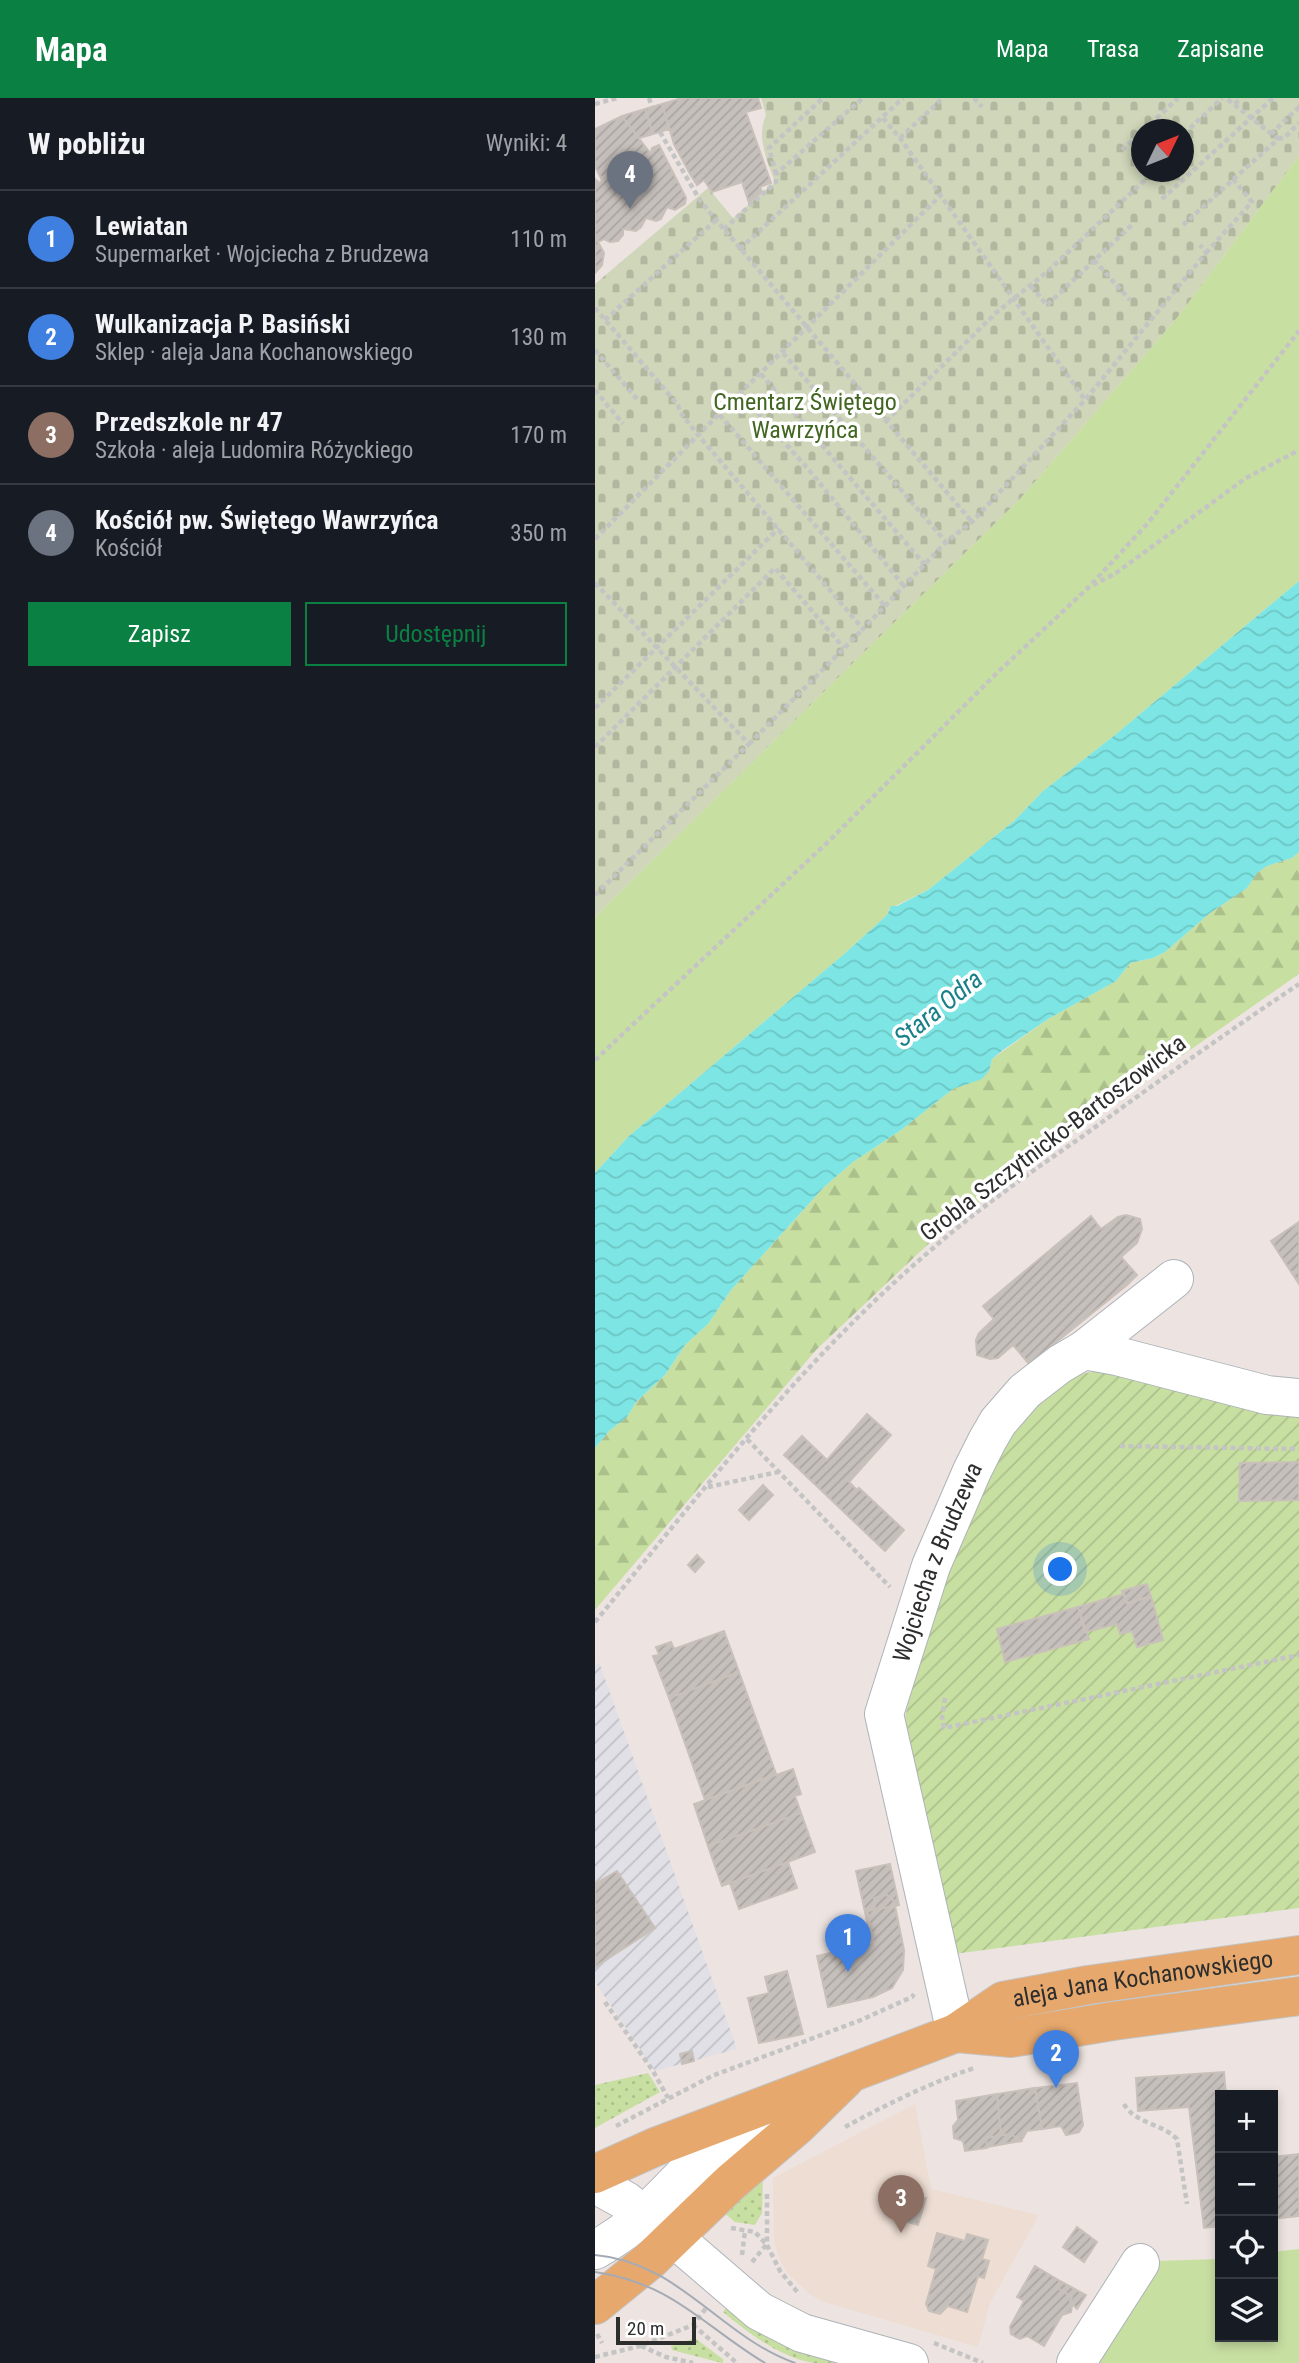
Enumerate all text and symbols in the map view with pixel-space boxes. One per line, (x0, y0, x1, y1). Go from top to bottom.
text: Mapa (35, 30, 107, 69)
text: Mapa (996, 35, 1049, 63)
text: Trasa (1087, 35, 1139, 63)
text: Zapisane (1177, 35, 1264, 63)
north arrow (1131, 119, 1194, 182)
text: W pobliżu (28, 126, 145, 161)
text: Wyniki: 4 (486, 130, 567, 157)
pin: 4 (607, 151, 653, 209)
text: Lewiatan (95, 211, 188, 241)
text: 1 (45, 226, 57, 253)
text: 110 m (510, 226, 567, 253)
text: Supermarket · Wojciecha z Brudzewa (95, 241, 429, 268)
text: Wulkanizacja P. Basiński (95, 309, 350, 339)
text: 2 (45, 324, 57, 351)
text: 130 m (510, 324, 567, 351)
text: Sklep · aleja Jana Kochanowskiego (95, 339, 413, 366)
park label: Cmentarz Świętego Wawrzyńca (713, 388, 897, 444)
text: Przedszkole nr 47 (95, 407, 283, 437)
text: 3 (45, 422, 57, 449)
text: 170 m (510, 422, 567, 449)
text: Szkoła · aleja Ludomira Różyckiego (95, 437, 413, 464)
text: Kościół pw. Świętego Wawrzyńca (95, 505, 439, 535)
text: 4 (45, 520, 57, 547)
text: 350 m (510, 520, 567, 547)
text: Kościół (95, 535, 162, 562)
button: Zapisz (28, 602, 291, 666)
button: Udostępnij (305, 602, 567, 666)
water label: Stara Odra (888, 963, 988, 1053)
street label: Grobla Szczytnicko-Bartoszowicka (915, 1029, 1191, 1247)
street label: Wojciecha z Brudzewa (887, 1458, 988, 1666)
your location (1043, 1552, 1077, 1586)
pin: 1 (825, 1914, 871, 1972)
street label: aleja Jana Kochanowskiego (1010, 1945, 1275, 2013)
pin: 2 (1033, 2030, 1079, 2088)
map controls (1215, 2090, 1278, 2342)
button: + (1215, 2090, 1278, 2153)
button: − (1215, 2153, 1278, 2216)
pin: 3 (878, 2175, 924, 2233)
button: locate (1215, 2216, 1278, 2279)
button: layers (1215, 2279, 1278, 2342)
scale bar (616, 2314, 697, 2346)
text: 20 m (627, 2317, 664, 2340)

